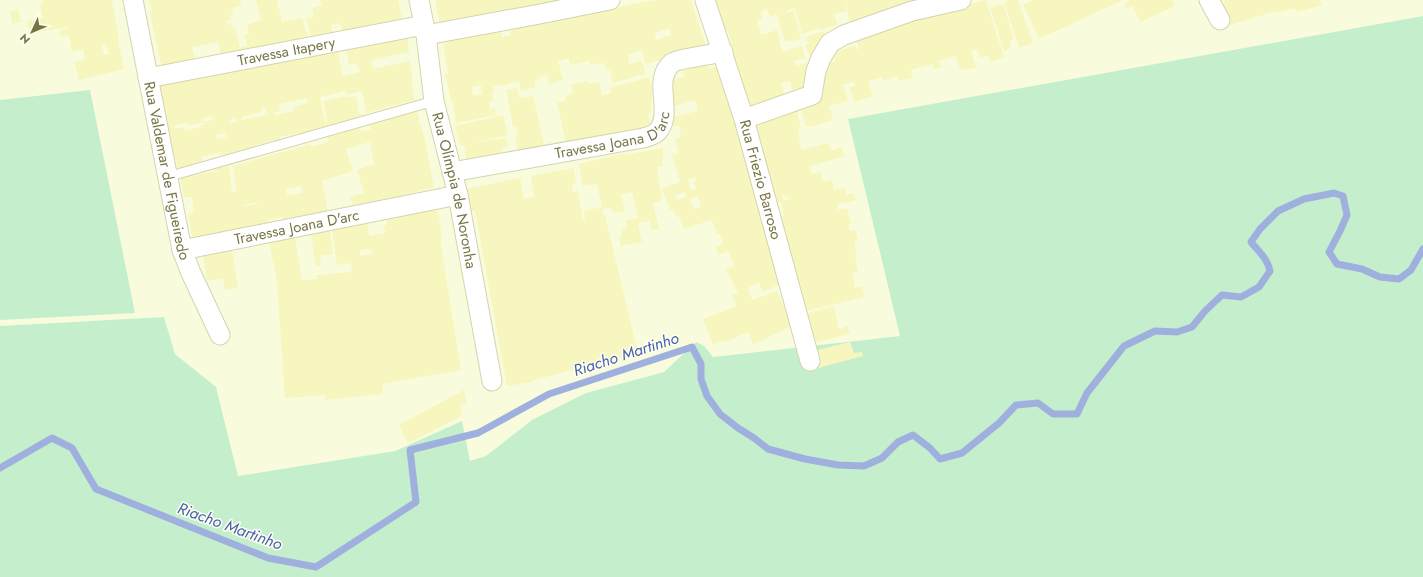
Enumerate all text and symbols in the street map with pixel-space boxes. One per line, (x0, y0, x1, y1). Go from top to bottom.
north arrow (12, 12, 52, 52)
text: N (16, 30, 34, 48)
street label: Travessa Itapery (236, 31, 338, 72)
street label: Rua Valdemar de Figueiredo (138, 79, 196, 263)
street label: Rua Olímpia de Noronha (426, 110, 482, 271)
street label: Travessa Joana D'arc (553, 111, 675, 165)
street label: Rua Friezio Barroso (734, 117, 787, 242)
street label: Travessa Joana D'arc (232, 204, 361, 250)
water label: Riacho Martinho (570, 326, 682, 382)
water label: Riacho Martinho (175, 496, 286, 556)

